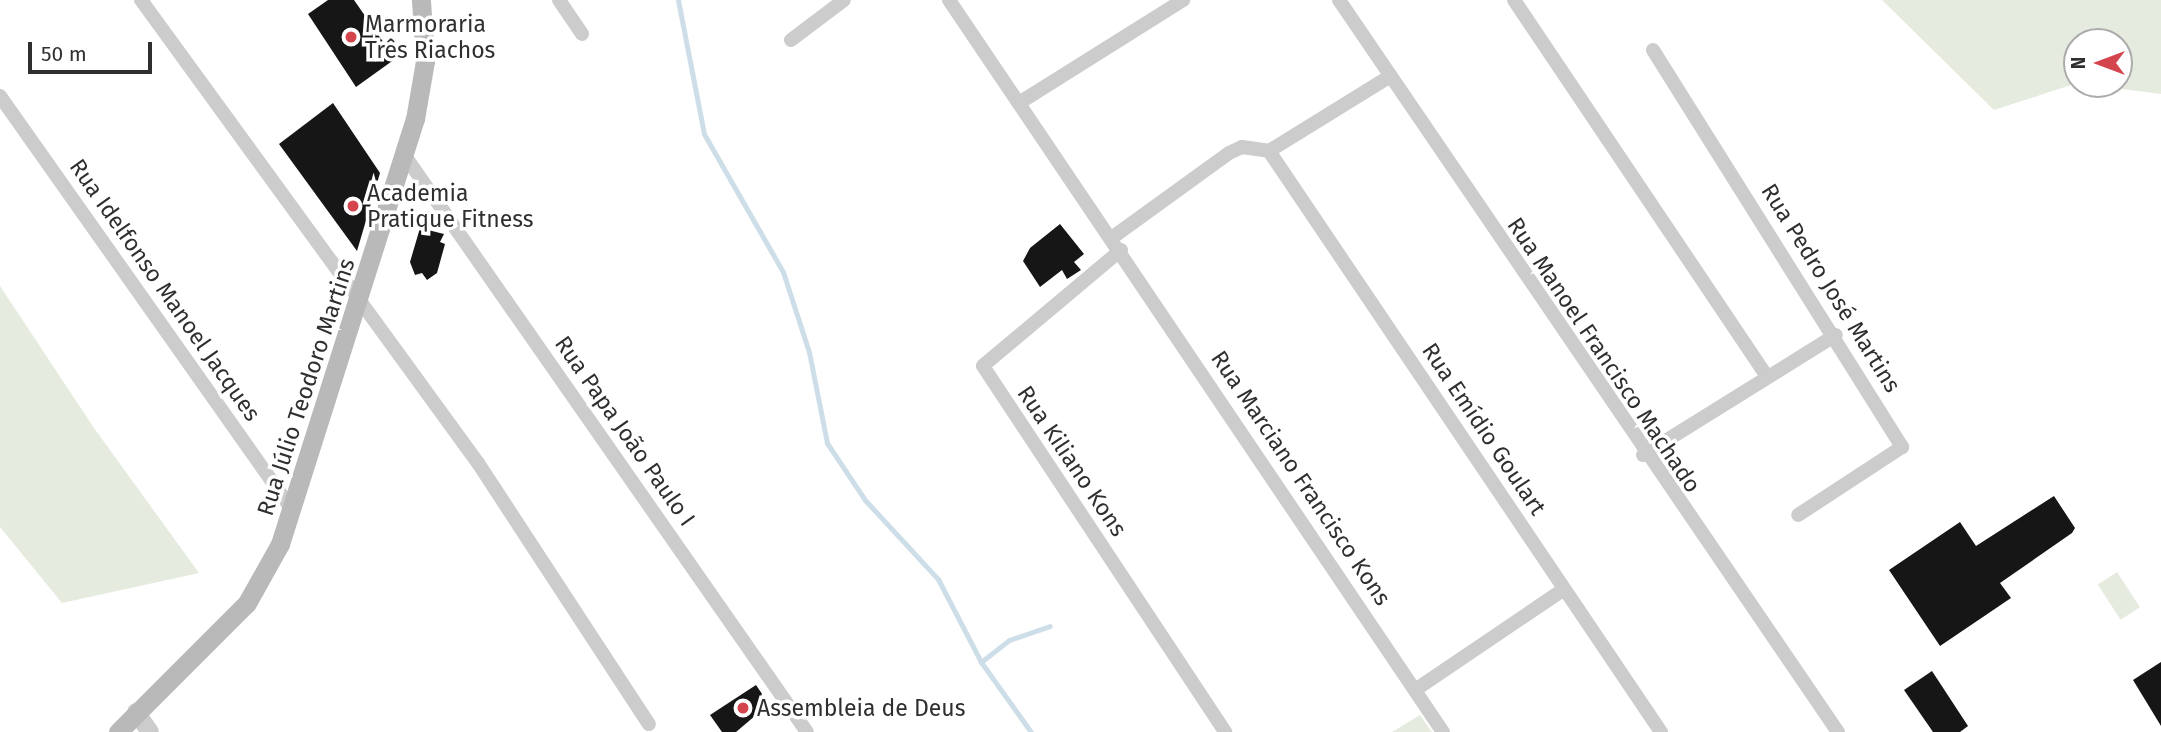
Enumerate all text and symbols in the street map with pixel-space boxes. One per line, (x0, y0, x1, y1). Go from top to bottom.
place label: Marmoraria Três Riachos (365, 10, 495, 64)
scale bar (32, 28, 156, 72)
north arrow (2063, 28, 2133, 98)
marker: Marmoraria Três Riachos (343, 29, 359, 45)
text: 50 m (41, 41, 87, 67)
text: N (2067, 57, 2090, 69)
street label: Rua Idelfonso Manoel Jacques (64, 154, 266, 426)
place label: Academia Pratique Fitness (367, 179, 534, 233)
street label: Rua Pedro José Martins (1756, 179, 1906, 397)
marker: Academia Pratique Fitness (345, 198, 361, 214)
street label: Rua Manoel Francisco Machado (1501, 212, 1707, 498)
street label: Rua Júlio Teodoro Martins (251, 255, 361, 519)
street label: Rua Papa João Paulo I (549, 331, 701, 531)
street label: Rua Emídio Goulart (1416, 338, 1552, 520)
street label: Rua Marciano Francisco Kons (1205, 345, 1397, 611)
street label: Rua Kiliano Kons (1011, 381, 1133, 541)
place label: Assembleia de Deus (757, 694, 965, 722)
marker: Assembleia de Deus (735, 700, 751, 716)

